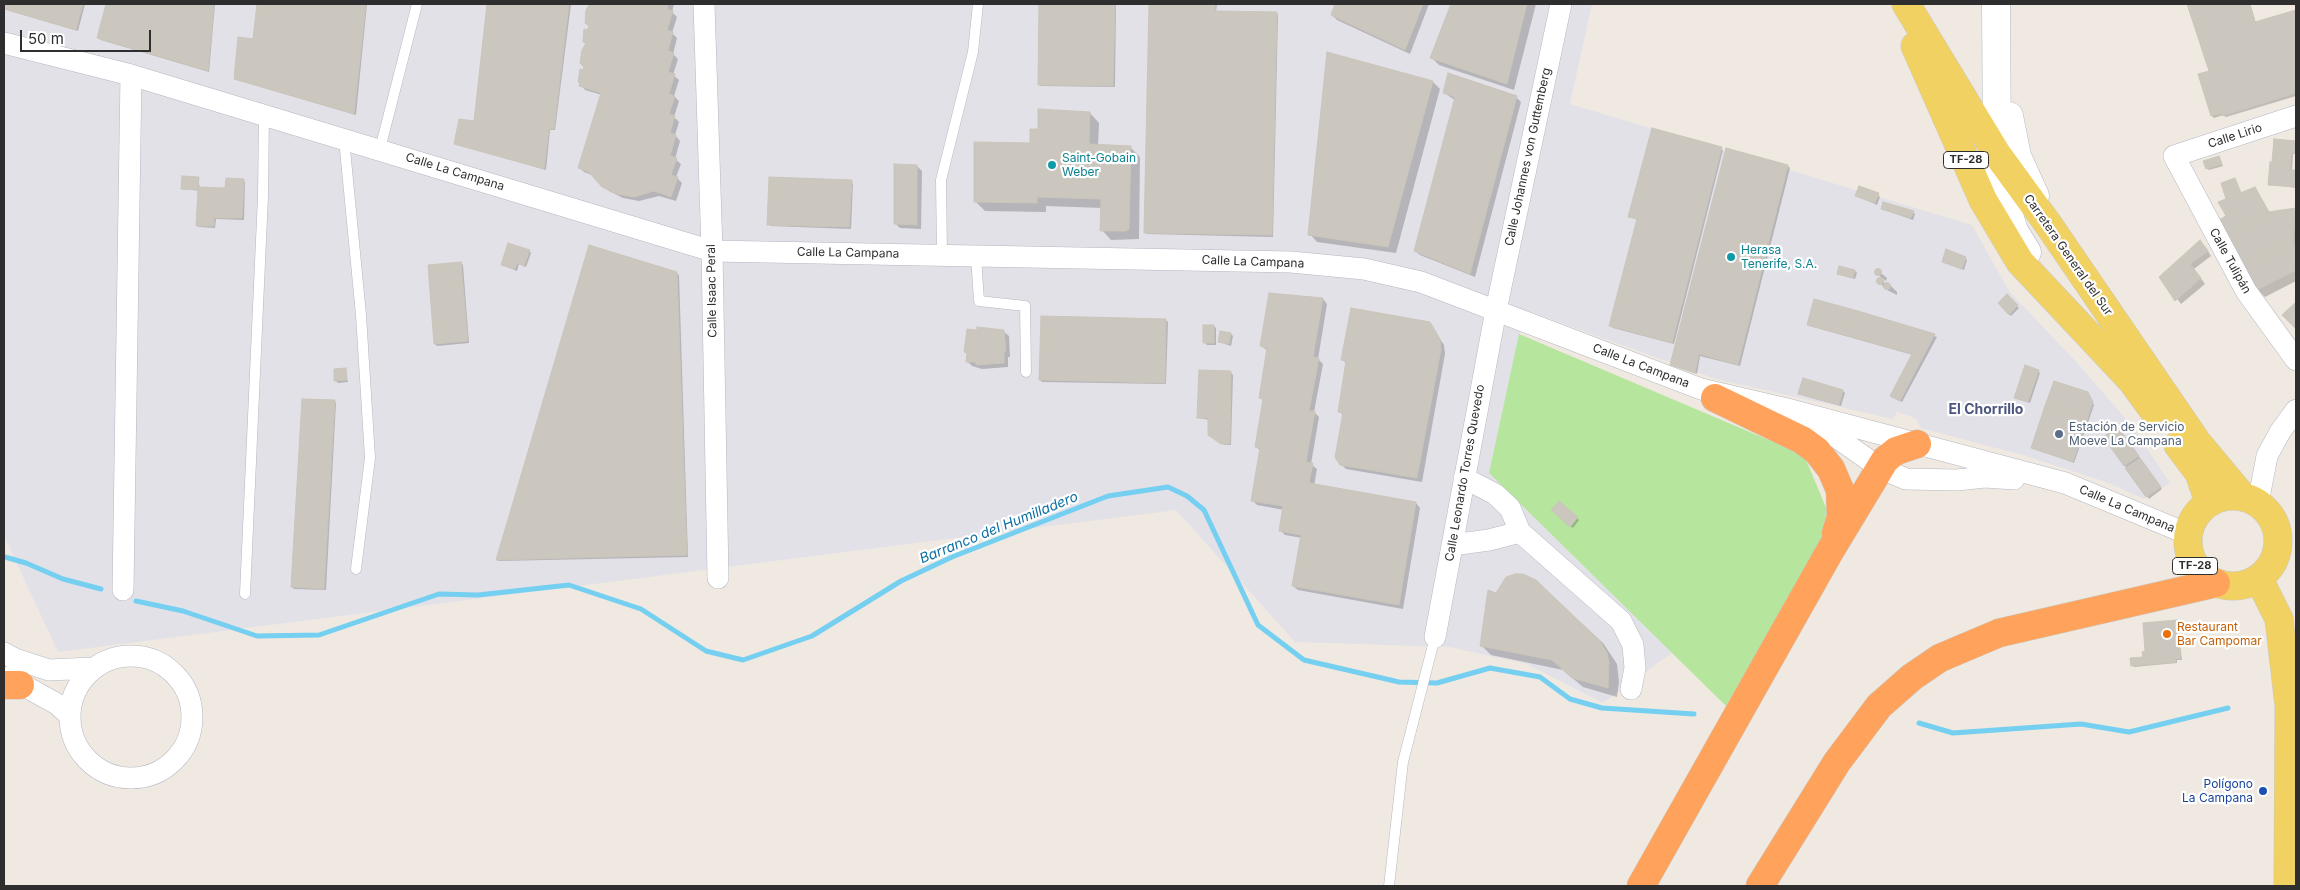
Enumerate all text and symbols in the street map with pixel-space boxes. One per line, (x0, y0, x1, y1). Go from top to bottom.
scale bar (22, 20, 154, 52)
text: 50 m (28, 29, 64, 48)
street label: Calle Johannes von Guttemberg (1502, 67, 1554, 247)
street label: Calle Lirio (2206, 120, 2264, 152)
street label: Calle La Campana (404, 150, 506, 194)
place label: Saint-Gobain Weber (1062, 151, 1136, 179)
road number: TF-28 (1944, 152, 1988, 168)
marker: Saint-Gobain Weber (1046, 159, 1058, 171)
street label: Carretera General del Sur (2021, 192, 2115, 318)
street label: Calle Tulipán (2206, 226, 2254, 296)
place label: Herasa Tenerife, S.A. (1741, 243, 1817, 271)
street label: Calle Isaac Peral (704, 244, 720, 338)
street label: Calle La Campana (797, 245, 899, 261)
marker: Herasa Tenerife, S.A. (1725, 251, 1737, 263)
street label: Calle La Campana (1201, 253, 1305, 271)
street label: Calle La Campana (1591, 341, 1691, 391)
street label: Calle Leonardo Torres Quevedo (1442, 383, 1488, 563)
district label: El Chorrillo (1949, 402, 2023, 418)
place label: Estación de Servicio Moeve La Campana (2069, 420, 2184, 448)
marker: Estación de Servicio Moeve La Campana (2053, 428, 2065, 440)
street label: Calle La Campana (2077, 482, 2177, 536)
water label: Barranco del Humilladero (917, 489, 1081, 567)
road number: TF-28 (2172, 558, 2218, 574)
place label: Restaurant Bar Campomar (2177, 620, 2262, 648)
marker: Restaurant Bar Campomar (2161, 628, 2173, 640)
place label: Polígono La Campana (2182, 777, 2253, 805)
marker: Polígono La Campana (2257, 785, 2269, 797)

